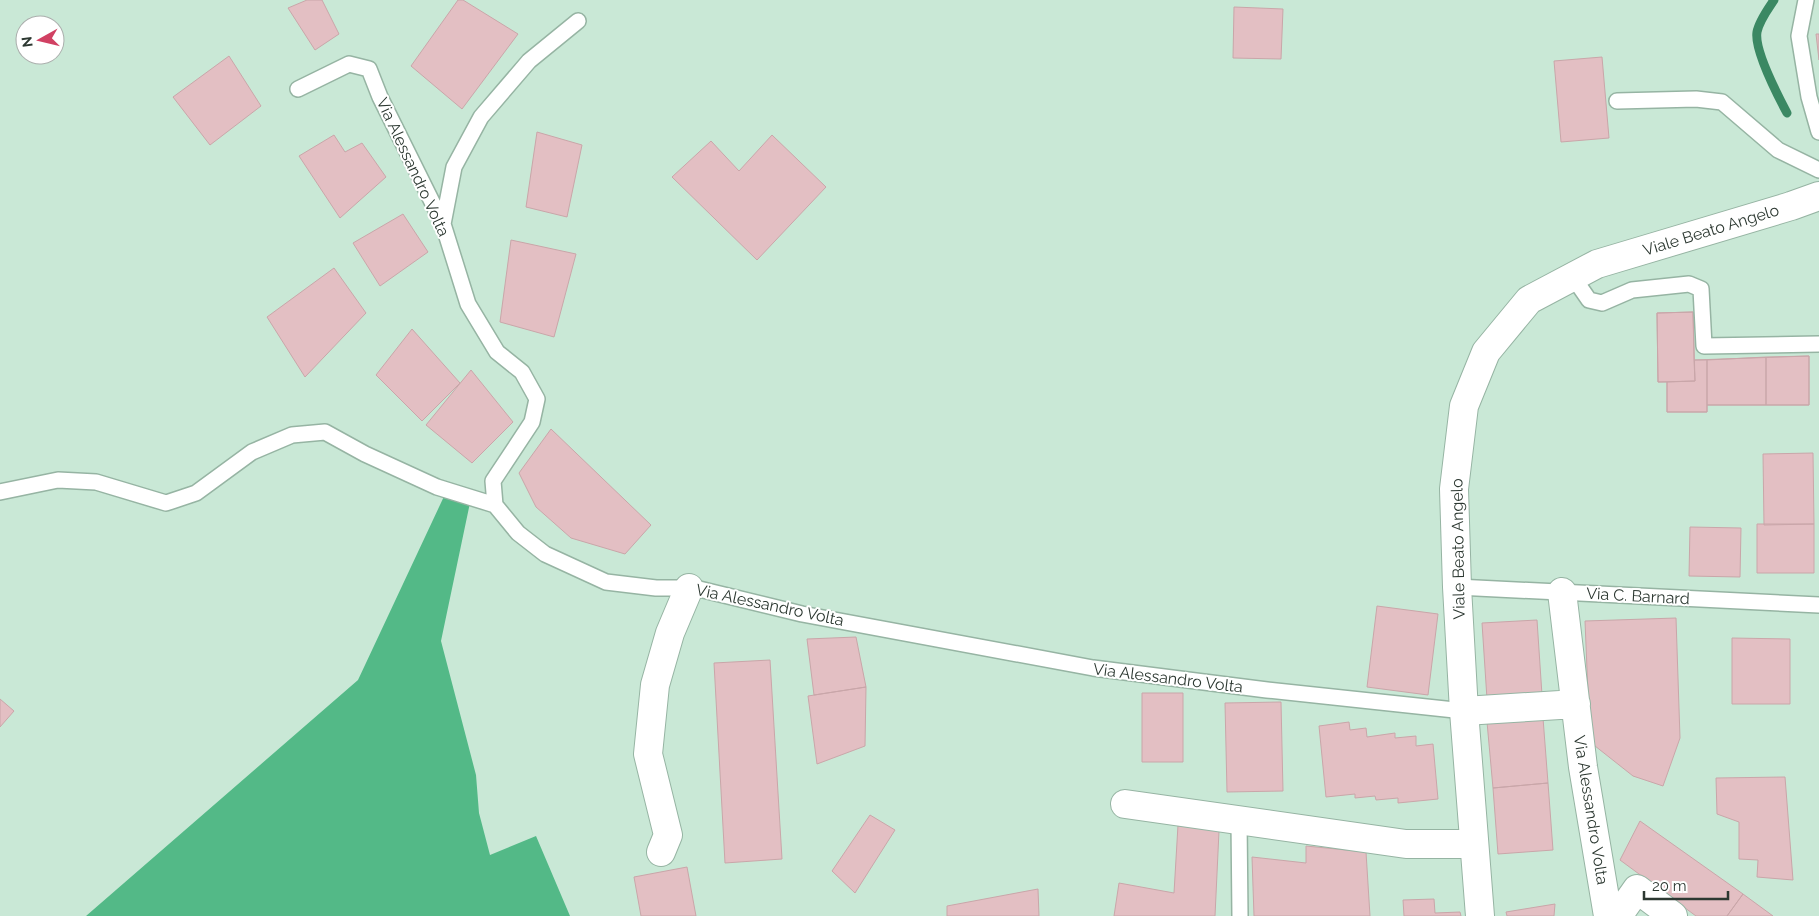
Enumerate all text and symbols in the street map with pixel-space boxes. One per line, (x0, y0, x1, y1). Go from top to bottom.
north arrow (15, 15, 65, 65)
text: N (18, 35, 36, 48)
street label: Via Alessandro Volta (373, 95, 453, 239)
street label: Viale Beato Angelo (1641, 200, 1781, 260)
street label: Viale Beato Angelo (1447, 478, 1469, 620)
street label: Via Alessandro Volta (694, 580, 846, 630)
street label: Via C. Barnard (1586, 584, 1690, 608)
street label: Via Alessandro Volta (1092, 659, 1244, 697)
street label: Via Alessandro Volta (1570, 734, 1612, 886)
scale bar (1644, 868, 1728, 900)
text: 20 m (1652, 877, 1687, 895)

